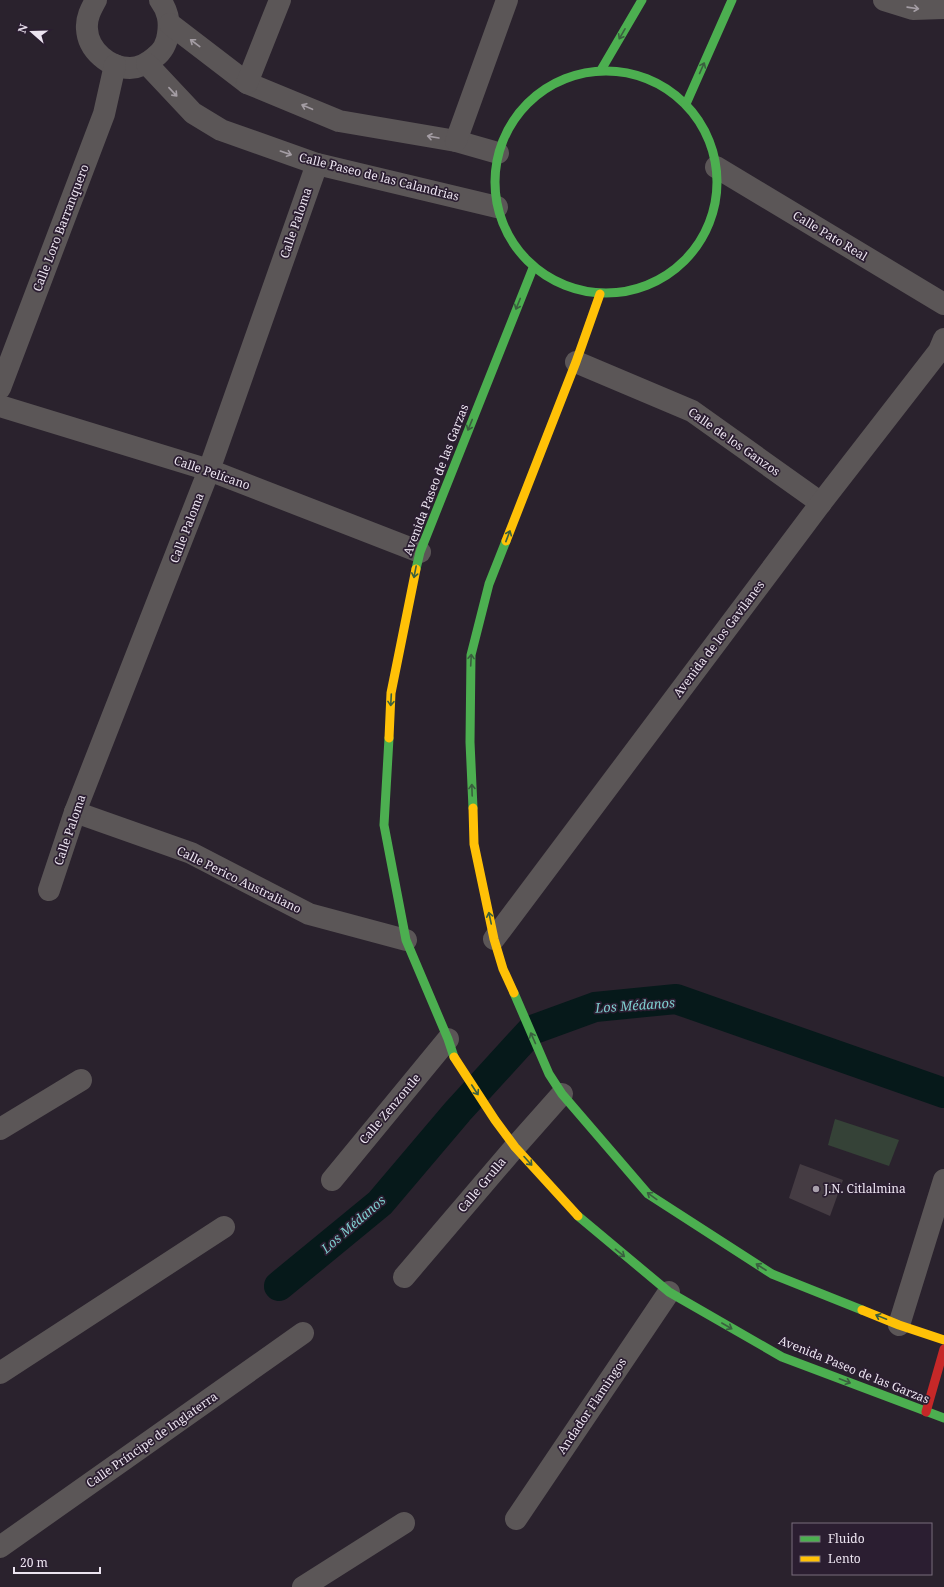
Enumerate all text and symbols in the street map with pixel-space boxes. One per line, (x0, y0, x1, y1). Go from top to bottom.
one-way arrow (907, 4, 920, 12)
north arrow (12, 12, 52, 52)
text: N (14, 21, 31, 35)
one-way arrow (618, 28, 626, 40)
one-way arrow (190, 39, 201, 47)
one-way arrow (699, 63, 706, 75)
one-way arrow (169, 87, 178, 97)
one-way arrow (301, 103, 313, 111)
one-way arrow (427, 133, 440, 141)
street label: Calle Paseo de las Calandrias (297, 148, 461, 205)
one-way arrow (279, 149, 291, 157)
street label: Calle Loro Barranquero (28, 162, 93, 294)
street label: Calle Paloma (275, 185, 316, 261)
street label: Calle Pato Real (790, 207, 871, 265)
one-way arrow (514, 297, 522, 309)
street label: Avenida Paseo de las Garzas (399, 402, 472, 558)
street label: Calle de los Ganzos (685, 403, 784, 480)
one-way arrow (466, 418, 474, 430)
street label: Calle Pelícano (172, 452, 253, 494)
street label: Calle Paloma (165, 490, 208, 565)
one-way arrow (505, 530, 513, 542)
one-way arrow (411, 566, 419, 579)
street label: Avenida de los Gavilanes (669, 577, 768, 701)
one-way arrow (467, 654, 475, 667)
one-way arrow (387, 693, 395, 706)
one-way arrow (468, 784, 476, 797)
street label: Calle Paloma (49, 792, 90, 868)
street label: Calle Perico Australiano (174, 842, 305, 917)
one-way arrow (485, 912, 493, 925)
water label: Los Médanos (594, 993, 675, 1017)
one-way arrow (529, 1032, 537, 1044)
street label: Calle Zenzontle (355, 1070, 424, 1148)
one-way arrow (471, 1084, 479, 1095)
street label: Calle Grulla (454, 1153, 510, 1216)
one-way arrow (524, 1156, 533, 1167)
place label: J.N. Citlalmina (823, 1180, 906, 1197)
marker: J.N. Citlalmina (811, 1184, 821, 1194)
water label: Los Médanos (316, 1191, 389, 1258)
one-way arrow (647, 1192, 658, 1201)
one-way arrow (615, 1248, 626, 1257)
one-way arrow (755, 1263, 767, 1271)
one-way arrow (875, 1313, 887, 1321)
one-way arrow (721, 1322, 733, 1330)
street label: Avenida Paseo de las Garzas (776, 1331, 932, 1408)
street label: Andador Flamingos (553, 1354, 630, 1457)
one-way arrow (838, 1377, 850, 1385)
street label: Calle Príncipe de Inglaterra (83, 1388, 221, 1491)
legend (792, 1523, 932, 1575)
text: Fluido (828, 1530, 865, 1547)
scale bar (14, 1549, 100, 1575)
text: Lento (828, 1550, 861, 1567)
text: 20 m (20, 1554, 48, 1571)

